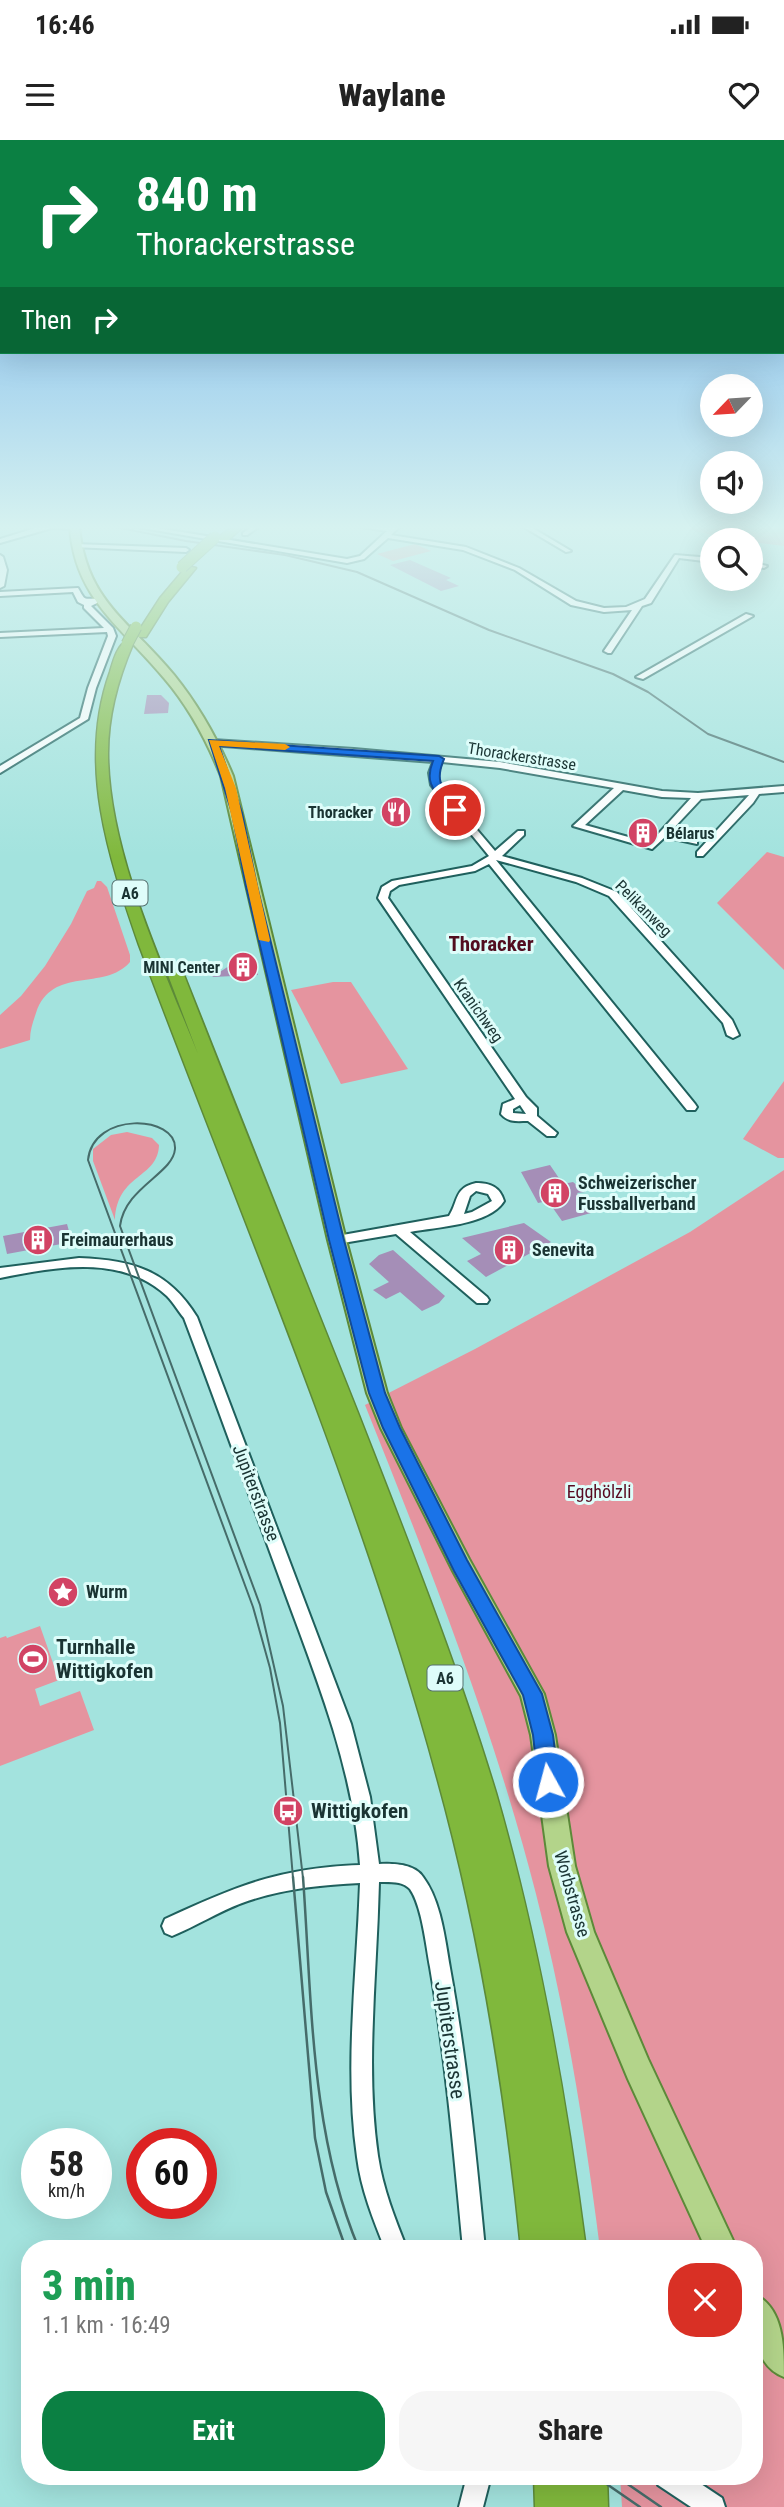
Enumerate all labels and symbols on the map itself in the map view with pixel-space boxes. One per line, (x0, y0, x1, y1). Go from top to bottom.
north arrow (700, 374, 763, 438)
street label: Thorackerstrasse (466, 739, 577, 774)
pin (425, 780, 485, 840)
restaurant icon: Thoracker (379, 795, 413, 829)
place label: Thoracker (308, 803, 373, 822)
building icon: Bélarus (626, 816, 660, 850)
place label: Bélarus (666, 824, 715, 843)
street label: Pelikanweg (611, 876, 676, 941)
road number: A6 (113, 880, 148, 906)
district label: Thoracker (448, 932, 534, 956)
building icon: MINI Center (226, 950, 260, 984)
place label: MINI Center (143, 958, 220, 977)
street label: Kranichweg (450, 975, 507, 1046)
place label: Schweizerischer Fussballverband (578, 1172, 696, 1214)
building icon: Schweizerischer Fussballverband (538, 1176, 572, 1210)
building icon: Freimaurerhaus (21, 1223, 55, 1257)
place label: Freimaurerhaus (61, 1229, 174, 1250)
building icon: Senevita (492, 1233, 526, 1267)
place label: Senevita (532, 1239, 594, 1260)
street label: Jupiterstrasse (228, 1442, 285, 1544)
park label: Egghölzli (567, 1481, 631, 1502)
place icon: Wurm (46, 1575, 80, 1609)
place label: Wurm (86, 1581, 127, 1602)
place label: Turnhalle Wittigkofen (56, 1635, 153, 1683)
sports icon: Turnhalle Wittigkofen (16, 1642, 50, 1676)
road number: A6 (428, 1666, 462, 1690)
position arrow (511, 1745, 585, 1819)
bus stop icon: Wittigkofen (271, 1794, 305, 1828)
place label: Wittigkofen (311, 1799, 408, 1823)
street label: Worbstrasse (550, 1848, 595, 1940)
street label: Jupiterstrasse (430, 1980, 470, 2101)
speed limit sign: 60 (126, 2128, 217, 2219)

